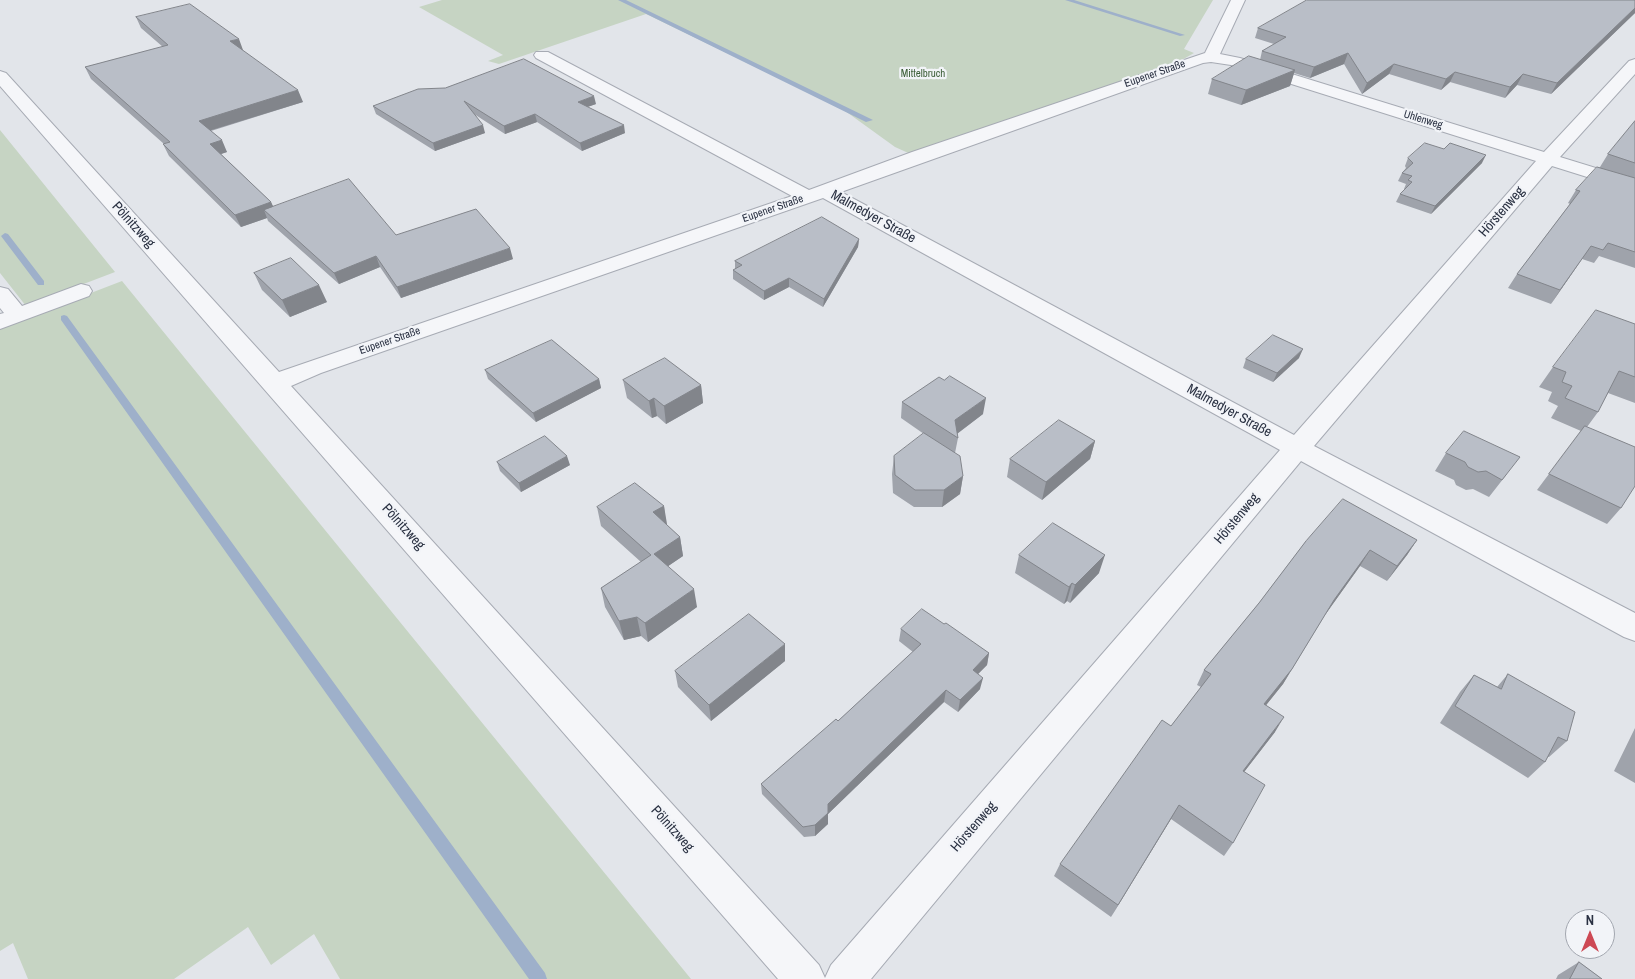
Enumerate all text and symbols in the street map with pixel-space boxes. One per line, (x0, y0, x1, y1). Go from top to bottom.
street label: Eupener Straße (1123, 57, 1187, 91)
park label: Mittelbruch (901, 67, 945, 81)
street label: Uhlenweg (1402, 108, 1444, 132)
street label: Hörstenweg (1476, 183, 1528, 241)
street label: Malmedyer Straße (828, 187, 918, 247)
street label: Eupener Straße (741, 192, 805, 226)
street label: Pölnitzweg (108, 199, 158, 251)
street label: Eupener Straße (358, 324, 422, 358)
street label: Malmedyer Straße (1184, 381, 1274, 441)
street label: Hörstenweg (1211, 490, 1263, 548)
street label: Pölnitzweg (378, 501, 428, 553)
street label: Hörstenweg (948, 798, 1000, 856)
street label: Pölnitzweg (647, 803, 697, 855)
north arrow (1565, 909, 1615, 959)
text: N (1586, 911, 1594, 929)

